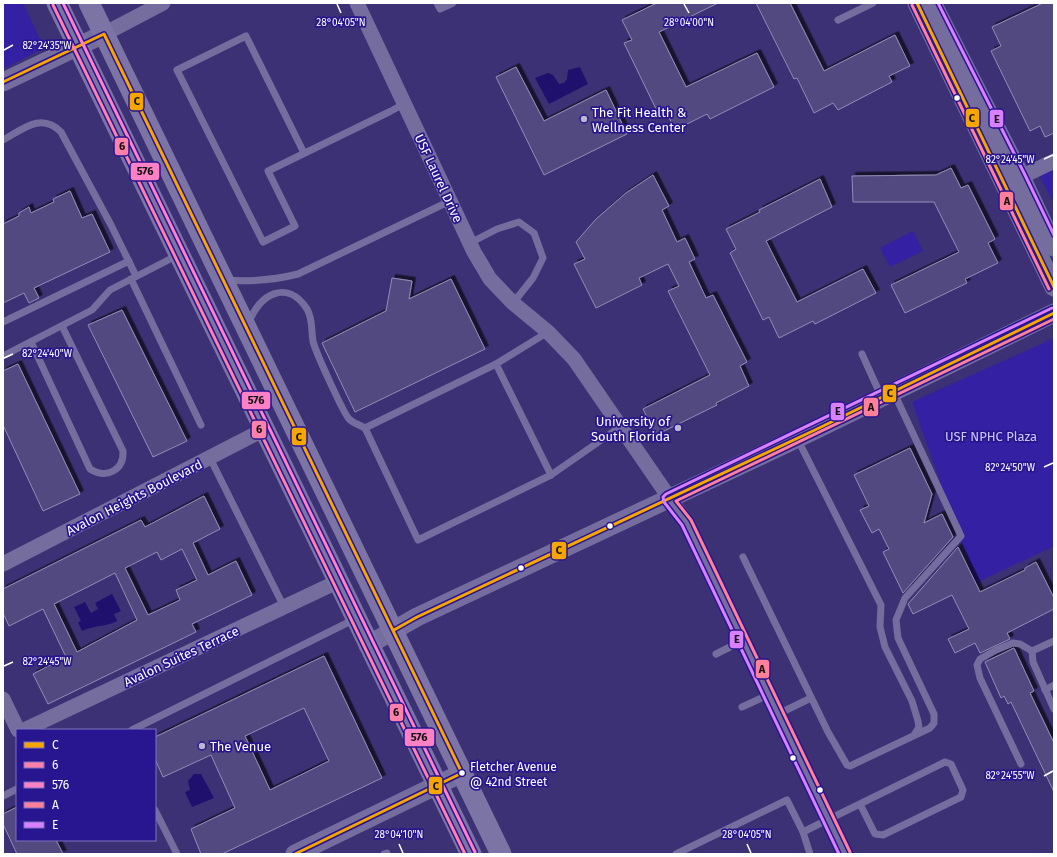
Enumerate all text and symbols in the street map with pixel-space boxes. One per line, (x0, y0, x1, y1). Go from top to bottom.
text: 28°04'05"N (316, 17, 366, 29)
text: 28°04'00"N (664, 17, 714, 29)
text: 82°24'35"W (22, 40, 72, 52)
line badge: C (129, 92, 144, 111)
unlabelled marker (952, 93, 962, 103)
text: C (134, 95, 141, 108)
place label: The Fit Health & Wellness Center (592, 105, 686, 135)
line badge: C (965, 108, 980, 128)
line badge: E (989, 109, 1004, 128)
text: C (969, 112, 976, 125)
text: E (994, 113, 1000, 126)
marker: The Fit Health & Wellness Center (579, 114, 589, 124)
street label: USF Laurel Drive (411, 132, 466, 225)
line badge: 6 (114, 137, 129, 156)
text: 6 (119, 140, 125, 153)
text: 82°24'45"W (985, 154, 1035, 166)
line badge: 576 (130, 162, 160, 181)
text: 576 (137, 165, 153, 178)
line badge: A (999, 191, 1014, 211)
text: A (1003, 195, 1011, 208)
text: 82°24'40"W (22, 348, 73, 360)
line badge: C (882, 384, 897, 403)
text: C (887, 387, 894, 400)
line badge: 576 (241, 391, 271, 410)
text: 576 (248, 394, 264, 407)
line badge: A (863, 397, 879, 417)
text: A (867, 401, 875, 414)
line badge: E (830, 402, 845, 421)
text: E (835, 405, 841, 418)
place label: University of South Florida (591, 414, 672, 444)
line badge: 6 (251, 420, 267, 439)
text: 6 (256, 423, 262, 436)
marker: University of South Florida (673, 423, 683, 433)
line badge: C (291, 427, 307, 446)
park label: USF NPHC Plaza (945, 429, 1037, 444)
text: C (296, 431, 303, 444)
street label: Avalon Heights Boulevard (64, 457, 205, 538)
text: 82°24'50"W (985, 462, 1036, 474)
unlabelled marker (605, 521, 615, 531)
line badge: C (551, 541, 567, 560)
text: C (556, 544, 563, 557)
unlabelled marker (516, 563, 526, 573)
street label: Avalon Suites Terrace (121, 623, 241, 690)
line badge: E (729, 630, 744, 649)
text: E (734, 633, 740, 646)
text: 82°24'45"W (22, 656, 72, 668)
line badge: A (755, 659, 770, 679)
text: A (758, 663, 766, 676)
line badge: 6 (389, 703, 404, 722)
text: 6 (393, 706, 399, 719)
line badge: 576 (404, 728, 435, 747)
legend (16, 729, 156, 841)
text: 576 (411, 731, 427, 744)
text: C (52, 738, 59, 752)
place label: The Venue (210, 739, 271, 754)
marker: The Venue (197, 741, 207, 751)
unlabelled marker (788, 753, 798, 763)
text: 6 (52, 758, 58, 772)
place label: Fletcher Avenue @ 42nd Street (470, 760, 557, 789)
marker: Fletcher Avenue @ 42nd Street (457, 768, 467, 778)
text: 82°24'55"W (985, 770, 1035, 782)
line badge: C (428, 776, 443, 795)
text: 576 (52, 778, 69, 792)
text: C (433, 780, 440, 793)
unlabelled marker (815, 785, 825, 795)
text: A (52, 798, 59, 812)
text: E (52, 818, 58, 832)
text: 28°04'10"N (375, 829, 423, 841)
text: 28°04'05"N (722, 829, 772, 841)

